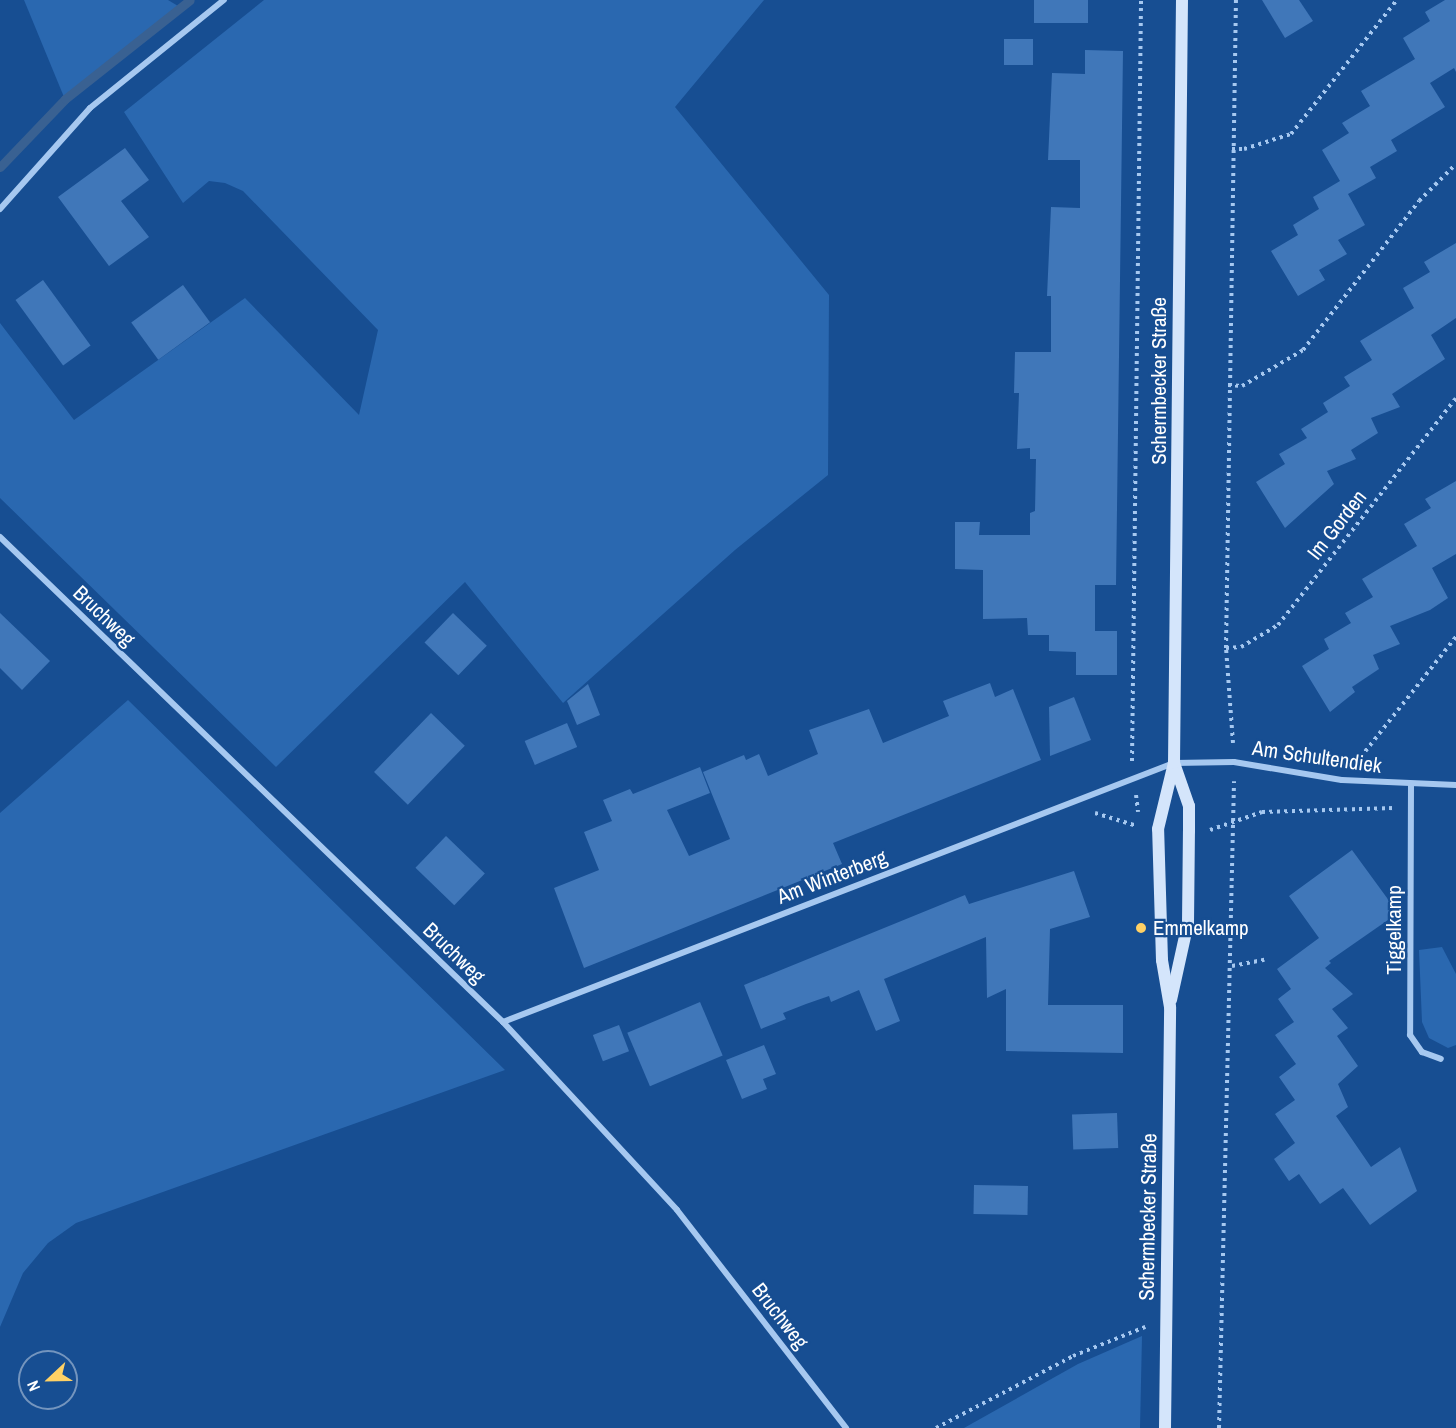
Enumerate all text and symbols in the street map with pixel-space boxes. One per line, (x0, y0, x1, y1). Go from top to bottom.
street label: Schermbecker Straße (1146, 297, 1172, 465)
street label: Im Gorden (1302, 485, 1372, 565)
street label: Bruchweg (68, 580, 140, 652)
street label: Am Schultendiek (1251, 735, 1383, 779)
street label: Am Winterberg (773, 844, 891, 910)
street label: Tiggelkamp (1381, 885, 1407, 975)
place label: Emmelkamp (1153, 915, 1249, 941)
street label: Bruchweg (418, 917, 490, 989)
marker: Emmelkamp (1134, 921, 1148, 935)
street label: Schermbecker Straße (1134, 1133, 1162, 1301)
street label: Bruchweg (747, 1278, 813, 1354)
north arrow (18, 1350, 78, 1410)
text: N (21, 1377, 45, 1395)

